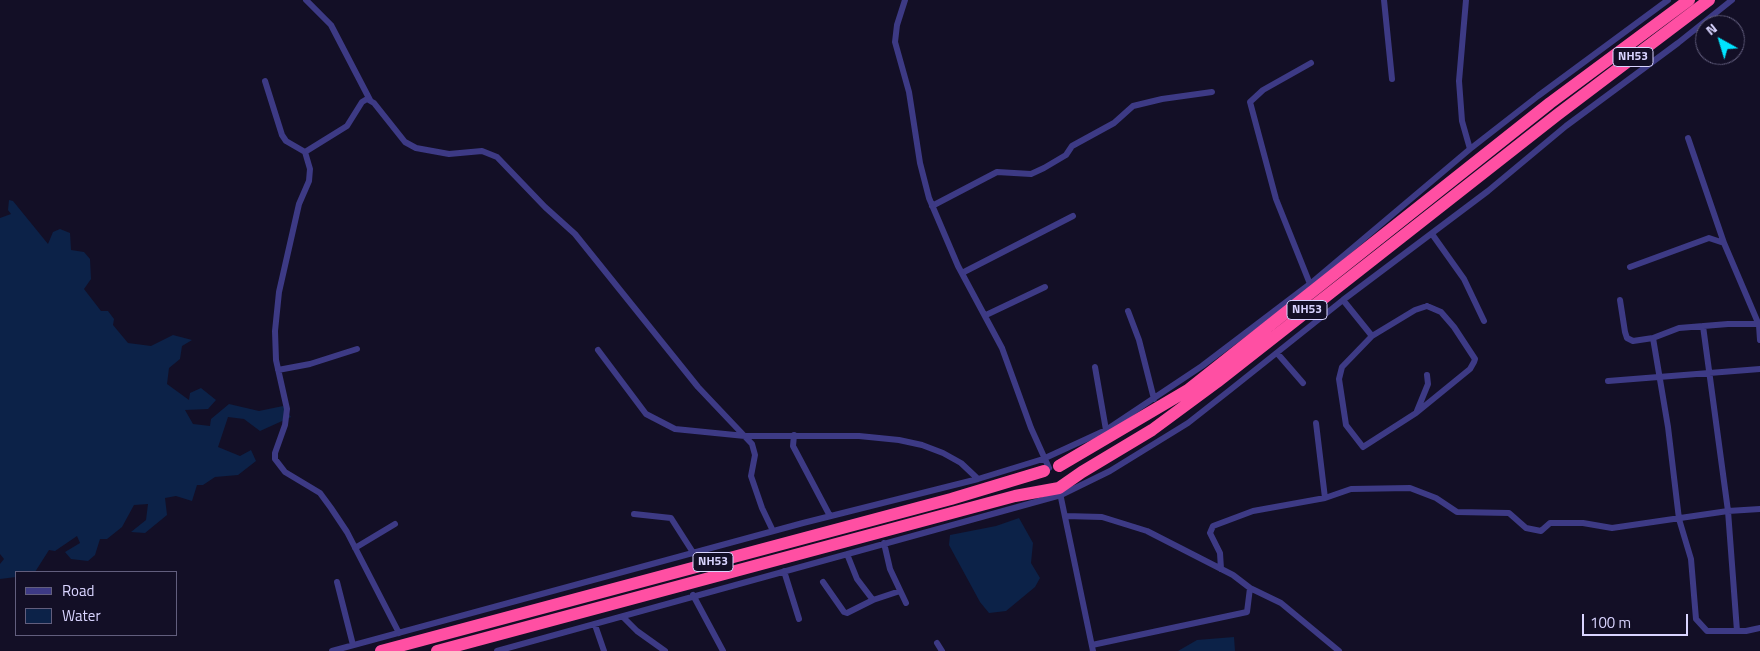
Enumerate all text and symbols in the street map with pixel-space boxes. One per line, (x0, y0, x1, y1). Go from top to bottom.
north arrow (1695, 15, 1745, 65)
text: N (1700, 18, 1721, 40)
road number: NH53 (1613, 48, 1653, 66)
road number: NH53 (1287, 300, 1327, 320)
road number: NH53 (693, 552, 733, 572)
legend (15, 571, 178, 636)
text: Road (62, 579, 94, 602)
text: Water (62, 604, 101, 627)
scale bar (1585, 604, 1691, 636)
text: 100 m (1590, 611, 1631, 634)

